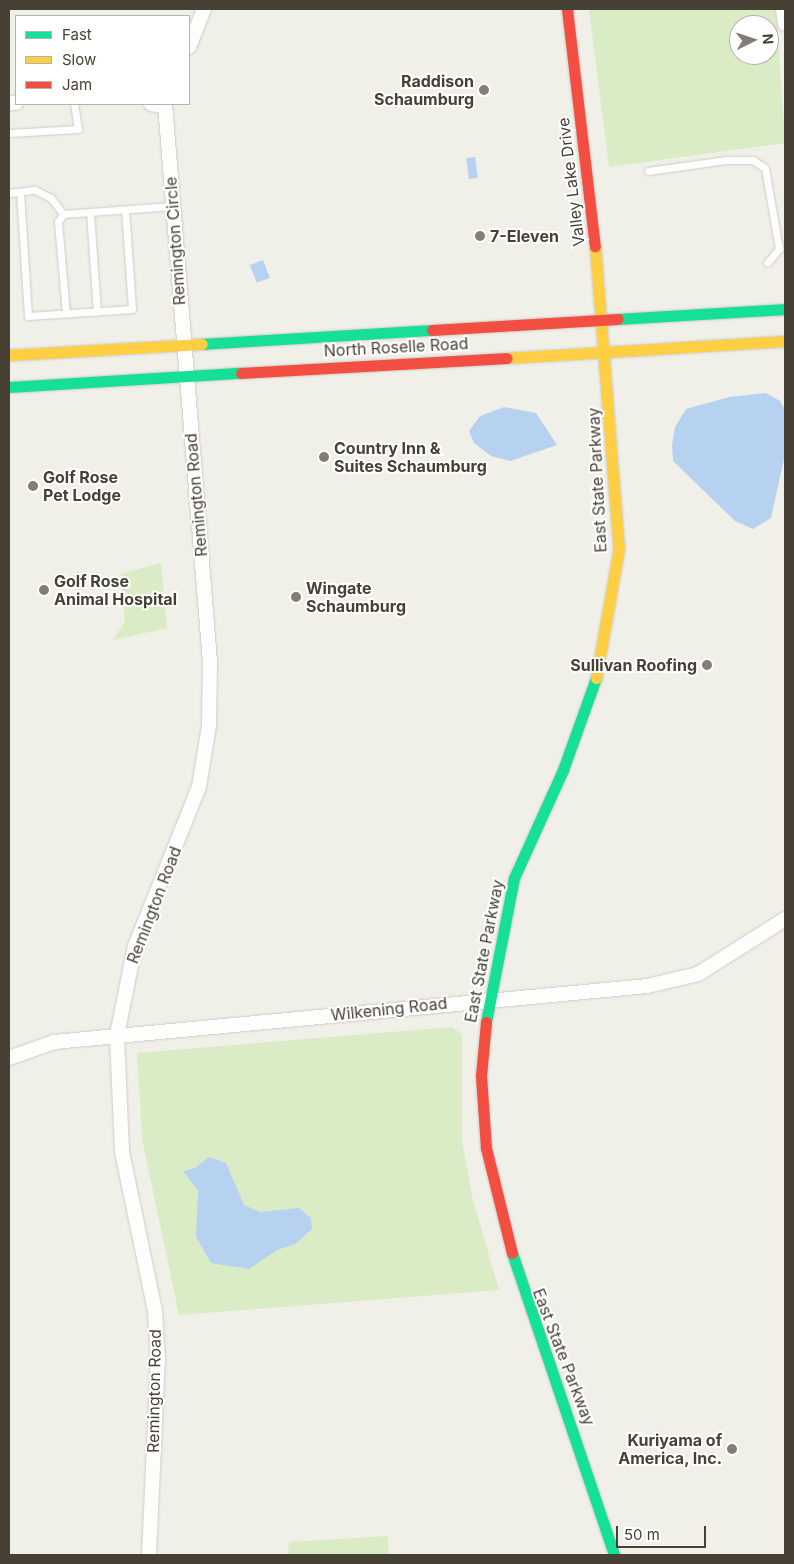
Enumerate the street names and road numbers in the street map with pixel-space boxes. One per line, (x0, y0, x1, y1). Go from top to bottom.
street label: Valley Lake Drive (554, 117, 588, 247)
street label: Remington Circle (161, 176, 189, 306)
street label: North Roselle Road (323, 334, 469, 360)
street label: East State Parkway (584, 407, 610, 553)
street label: Remington Road (181, 433, 211, 557)
street label: Remington Road (123, 844, 185, 966)
street label: East State Parkway (461, 878, 507, 1024)
street label: Wilkening Road (330, 993, 448, 1025)
street label: East State Parkway (529, 1286, 599, 1428)
street label: Remington Road (143, 1329, 165, 1453)

